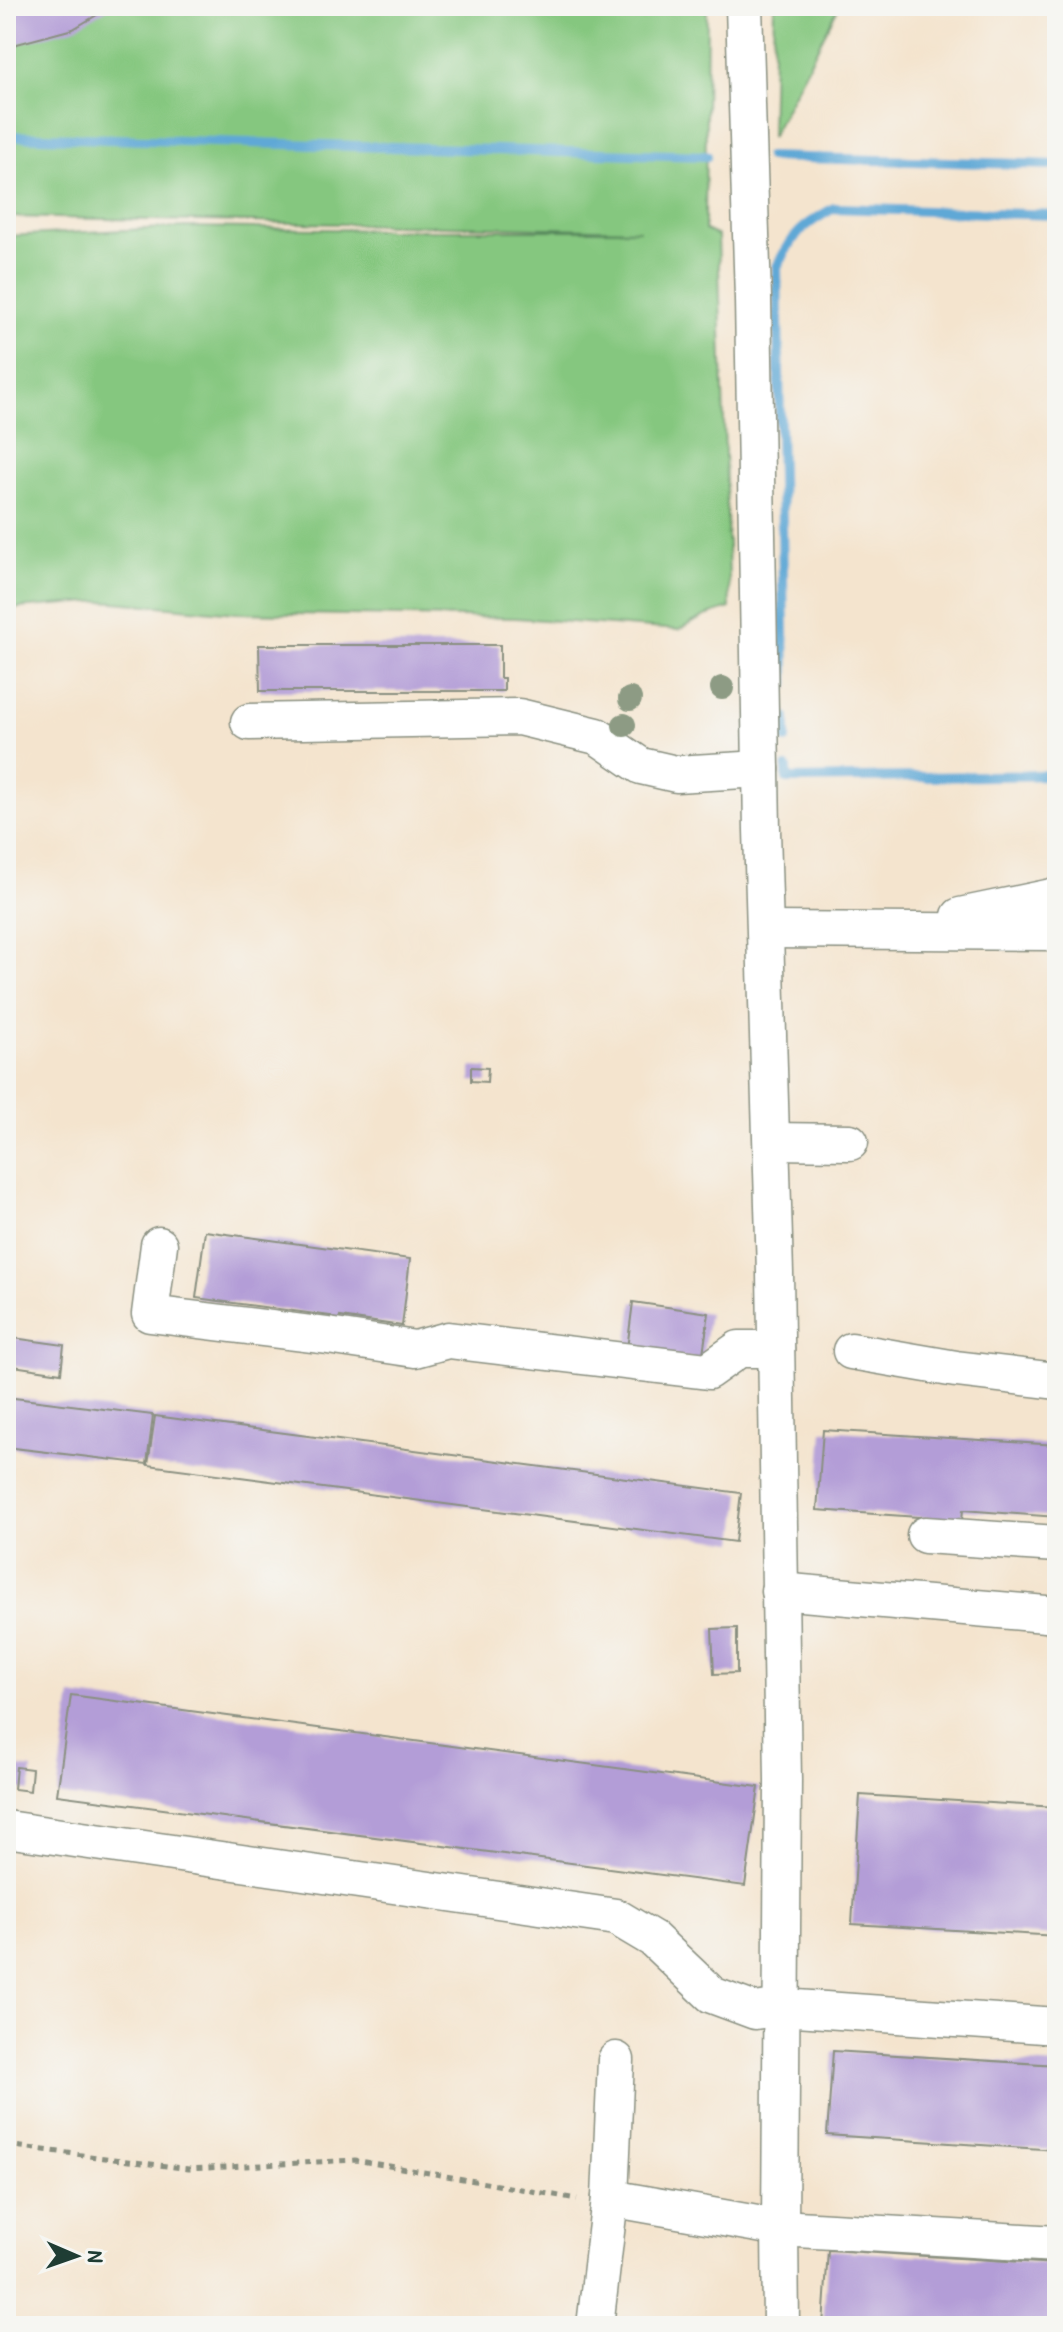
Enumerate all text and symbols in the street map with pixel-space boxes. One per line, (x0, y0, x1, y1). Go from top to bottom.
north arrow (36, 2216, 116, 2296)
text: N (81, 2250, 111, 2263)

